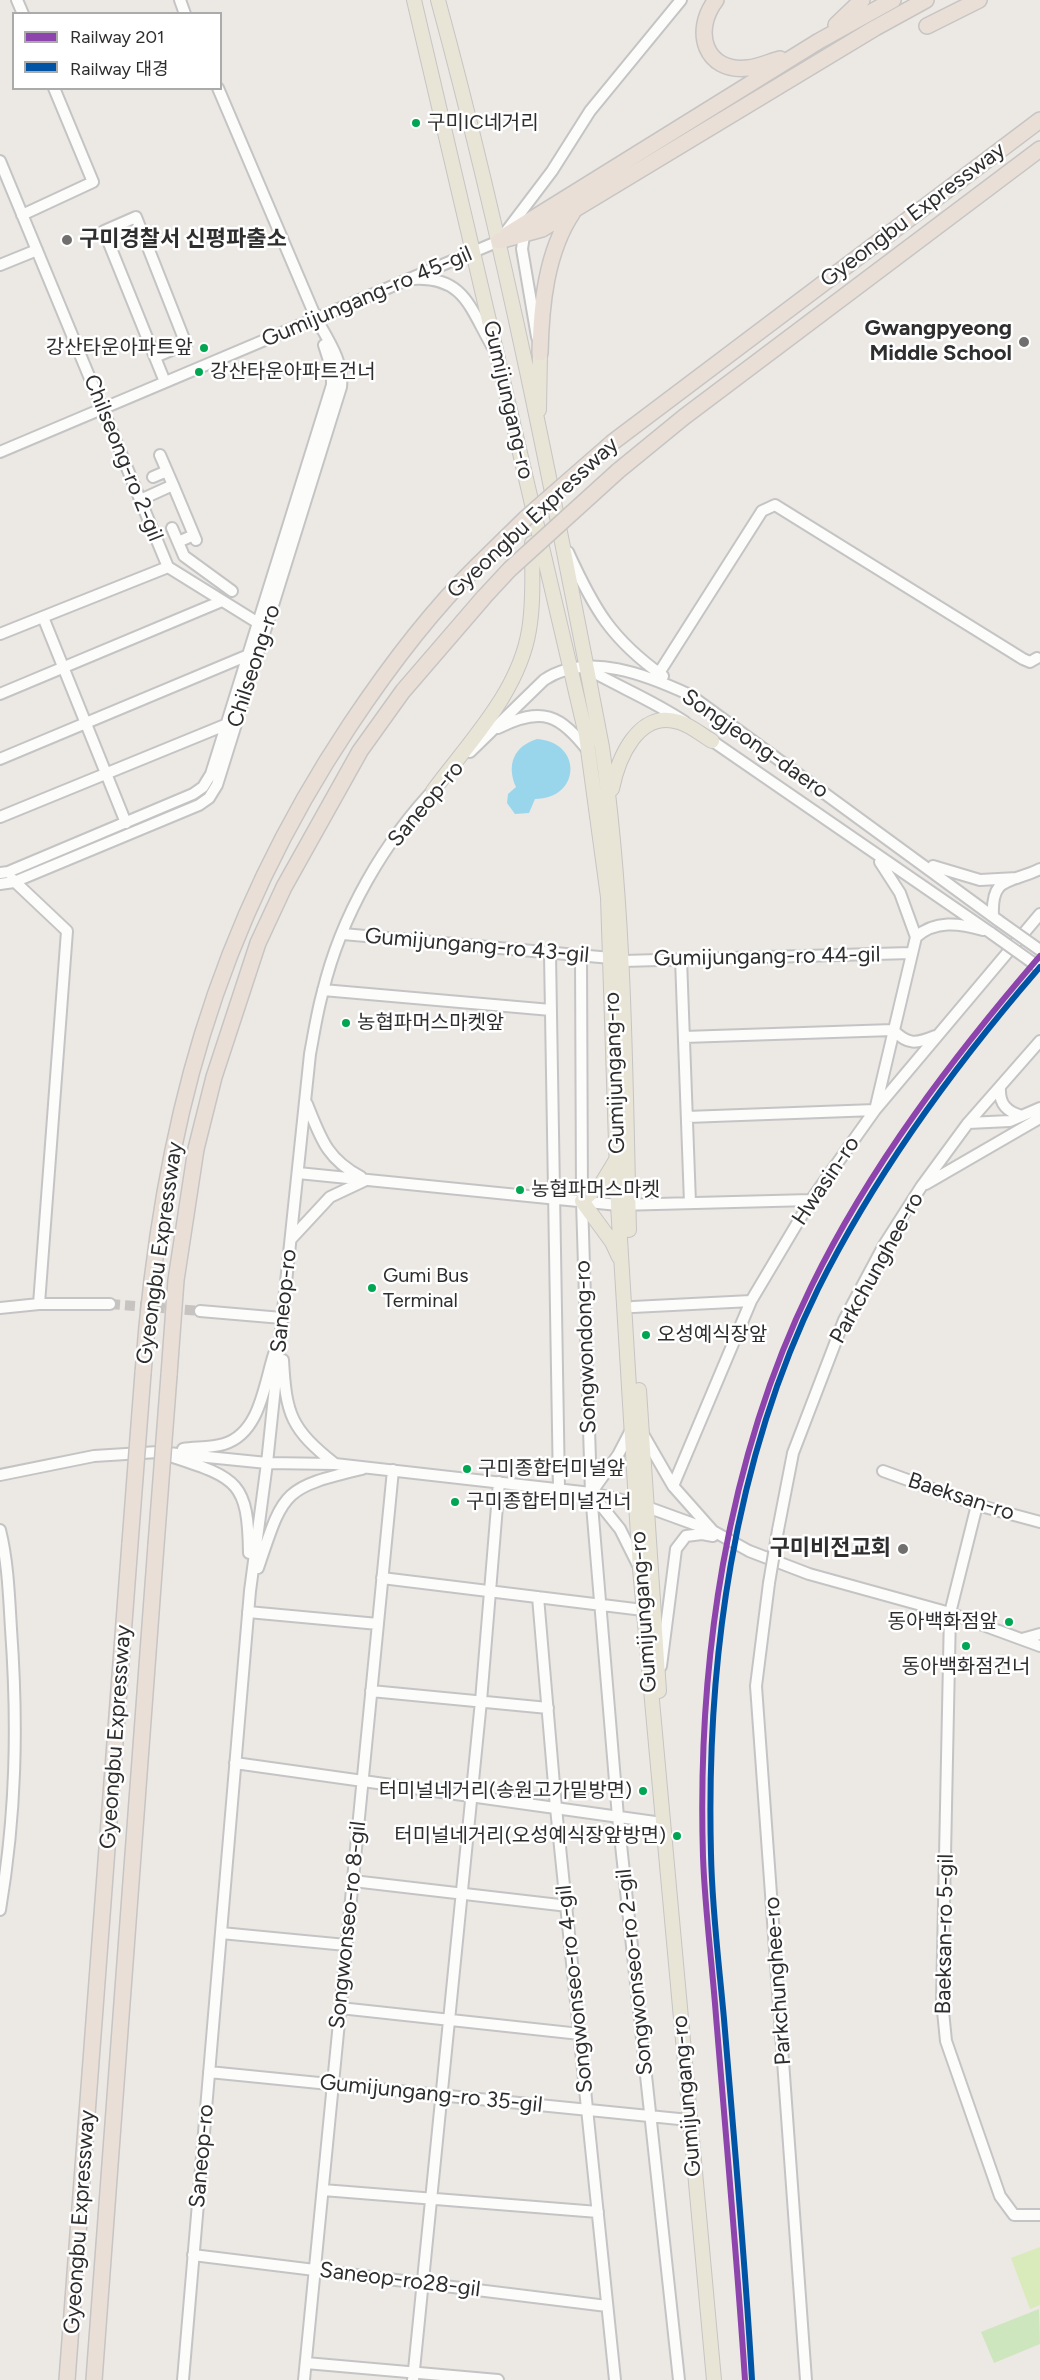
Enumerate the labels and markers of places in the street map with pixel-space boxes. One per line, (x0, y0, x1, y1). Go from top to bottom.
place label: 구미IC네거리 (427, 111, 539, 135)
marker: 구미IC네거리 (410, 117, 422, 129)
place label: 구미경찰서 신평파출소 (79, 227, 287, 253)
marker: 구미경찰서 신평파출소 (60, 233, 74, 247)
place label: Gwangpyeong Middle School (864, 316, 1012, 368)
marker: Gwangpyeong Middle School (1017, 335, 1031, 349)
place label: 강산타운아파트앞 (46, 336, 193, 360)
marker: 강산타운아파트앞 (198, 342, 210, 354)
place label: 강산타운아파트건너 (210, 360, 376, 384)
marker: 강산타운아파트건너 (193, 366, 205, 378)
place label: 농협파머스마켓앞 (357, 1011, 504, 1035)
marker: 농협파머스마켓앞 (340, 1017, 352, 1029)
place label: 농협파머스마켓 (531, 1178, 660, 1202)
marker: 농협파머스마켓 (514, 1184, 526, 1196)
place label: Gumi Bus Terminal (383, 1264, 469, 1311)
marker: Gumi Bus Terminal (366, 1282, 378, 1294)
place label: 오성예식장앞 (657, 1323, 767, 1347)
marker: 오성예식장앞 (640, 1329, 652, 1341)
place label: 구미종합터미널앞 (478, 1457, 625, 1481)
marker: 구미종합터미널앞 (461, 1463, 473, 1475)
place label: 구미종합터미널건너 (466, 1490, 632, 1514)
marker: 구미종합터미널건너 (449, 1496, 461, 1508)
place label: 구미비전교회 (770, 1536, 891, 1562)
marker: 구미비전교회 (896, 1542, 910, 1556)
place label: 동아백화점앞 (888, 1610, 998, 1634)
marker: 동아백화점앞 (1003, 1616, 1015, 1628)
marker: 동아백화점건너 (960, 1640, 972, 1652)
place label: 동아백화점건너 (902, 1655, 1030, 1679)
place label: 터미널네거리(송원고가밑방면) (379, 1779, 632, 1803)
marker: 터미널네거리(송원고가밑방면) (637, 1785, 649, 1797)
place label: 터미널네거리(오성예식장앞방면) (394, 1824, 666, 1848)
marker: 터미널네거리(오성예식장앞방면) (671, 1830, 683, 1842)

